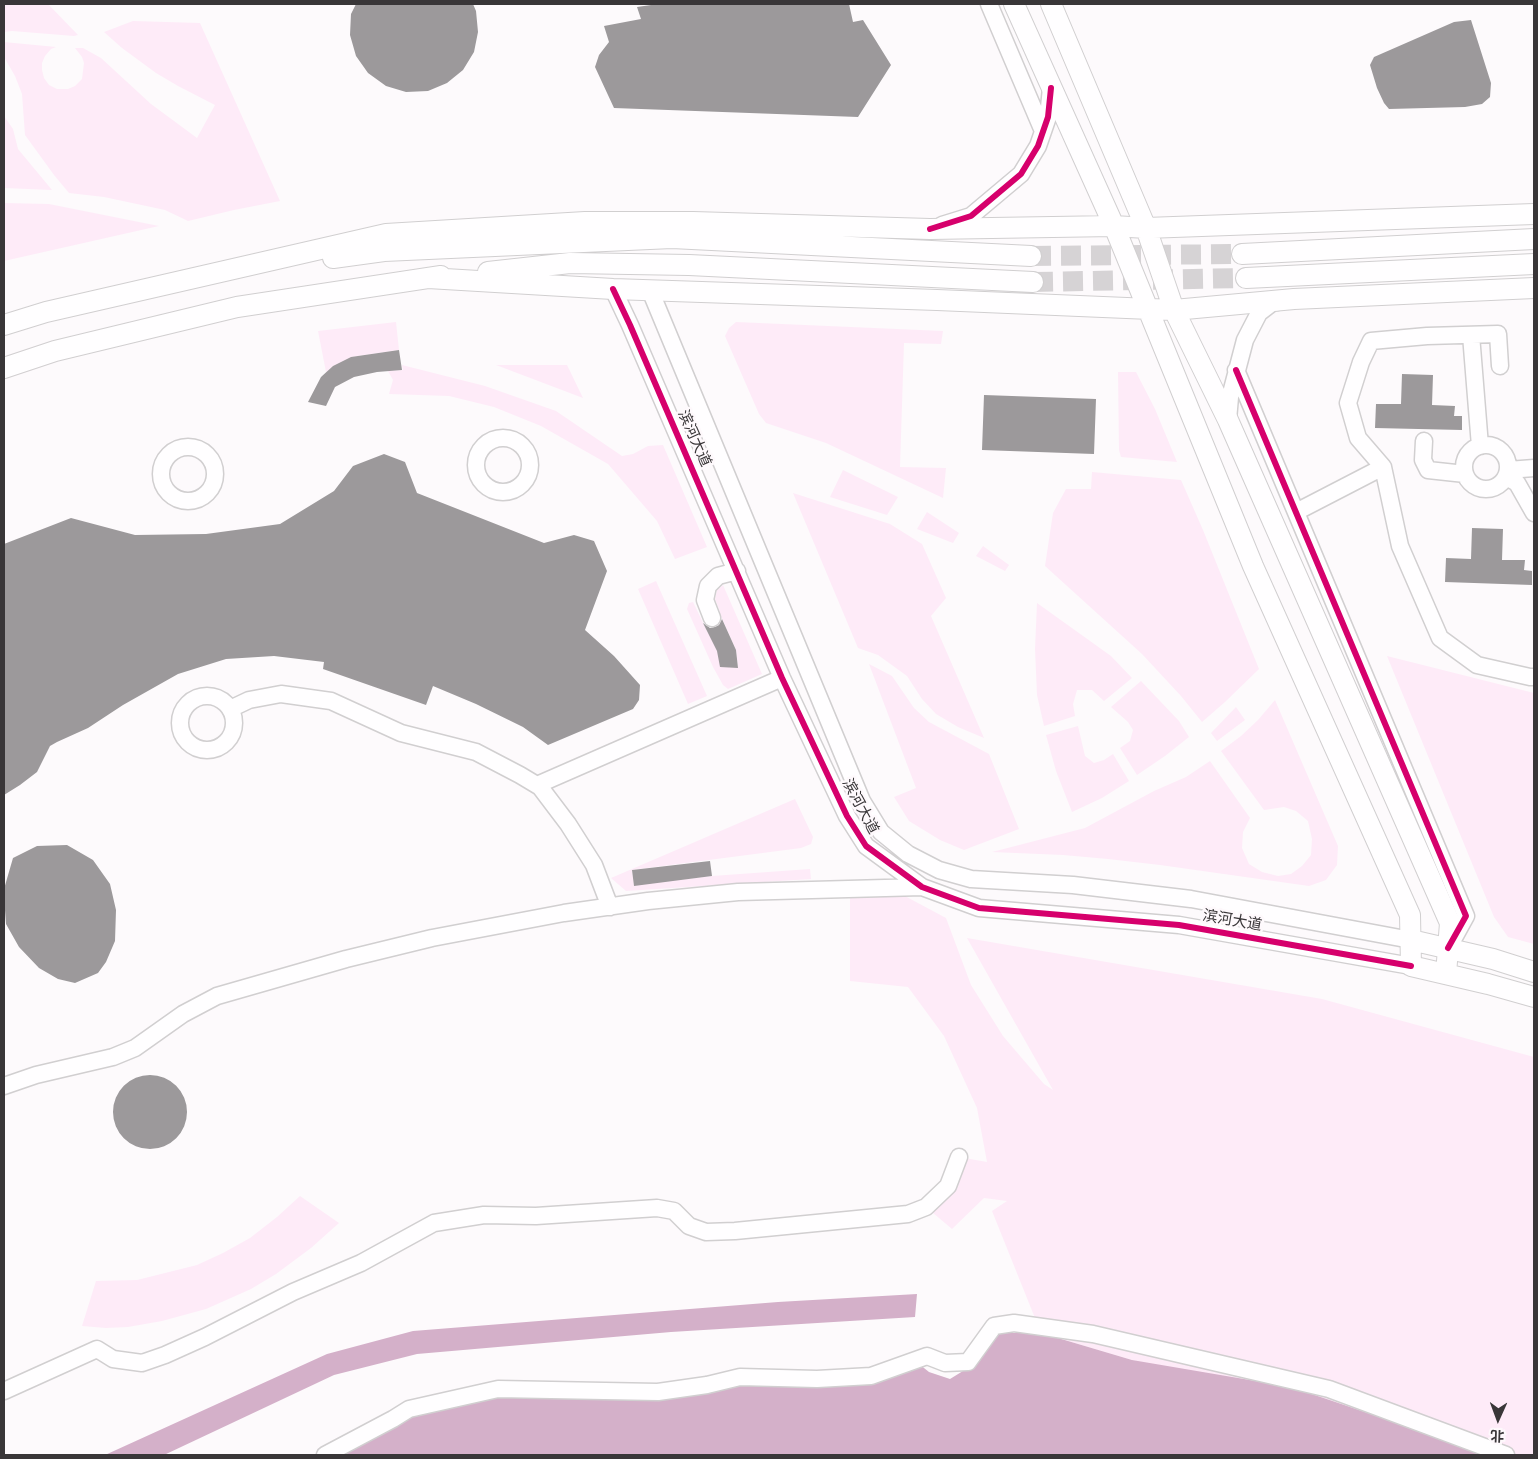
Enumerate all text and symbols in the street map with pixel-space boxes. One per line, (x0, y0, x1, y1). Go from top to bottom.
street label: 滨河大道 (673, 408, 713, 470)
street label: 滨河大道 (837, 776, 881, 838)
street label: 滨河大道 (1201, 908, 1263, 936)
north arrow (1473, 1394, 1523, 1444)
text: 北 (1490, 1426, 1505, 1443)

